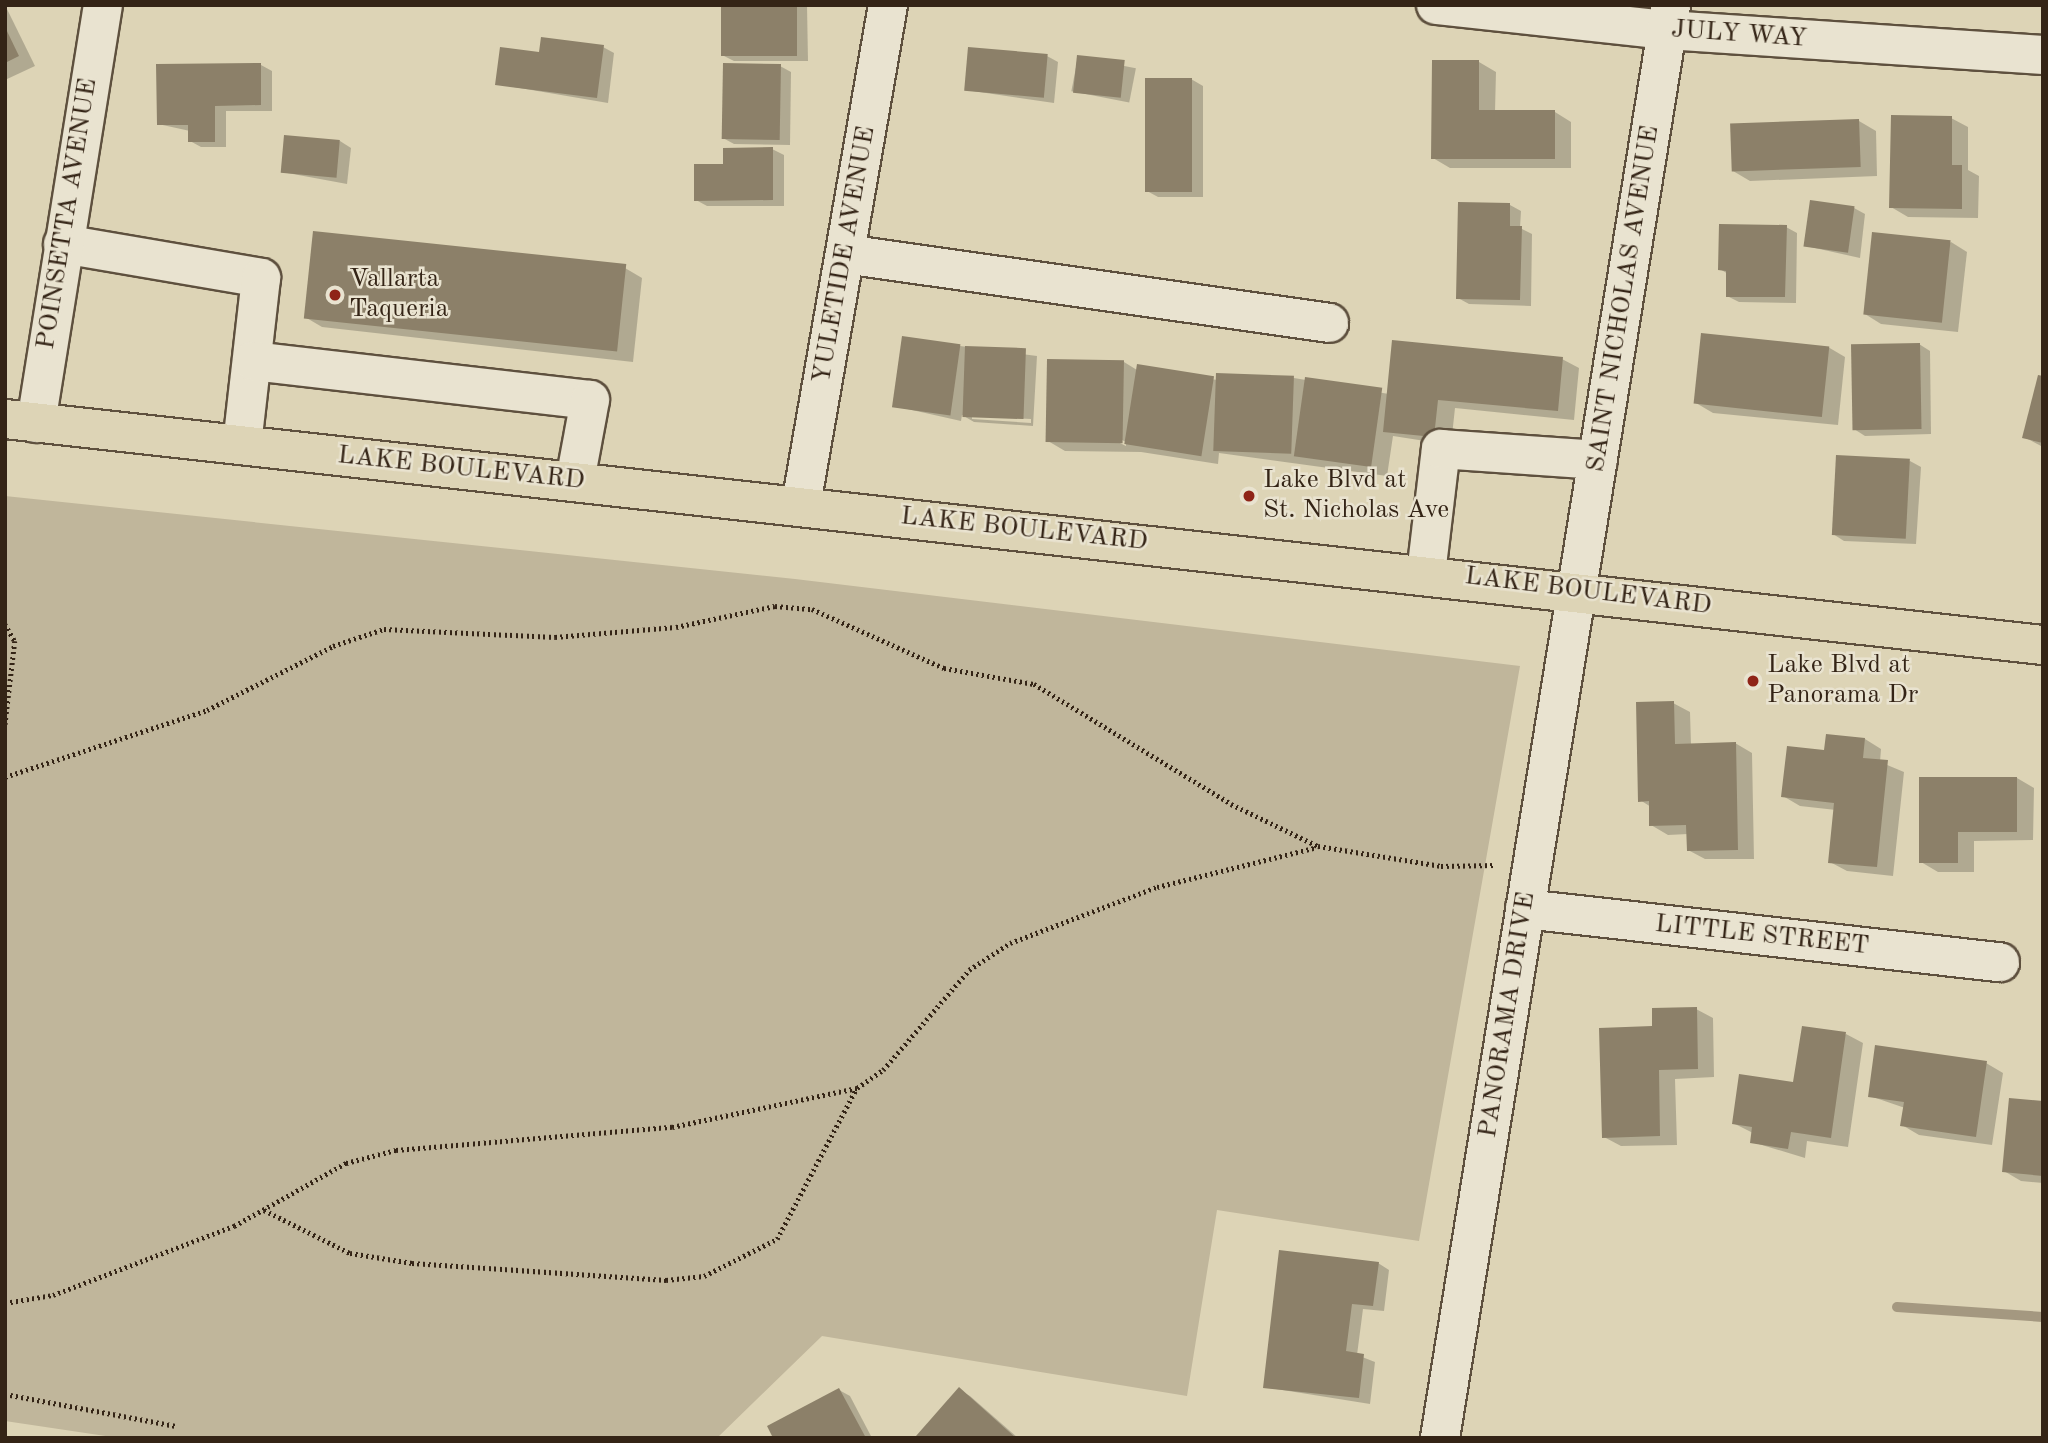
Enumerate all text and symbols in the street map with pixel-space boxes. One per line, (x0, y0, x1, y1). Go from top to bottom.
street label: JULY WAY (1670, 15, 1808, 55)
street label: POINSETTA AVENUE (31, 76, 105, 352)
street label: YULETIDE AVENUE (807, 124, 883, 386)
street label: SAINT NICHOLAS AVENUE (1581, 124, 1667, 474)
place label: Vallarta Taqueria (349, 264, 448, 326)
marker: Vallarta Taqueria (327, 287, 343, 303)
street label: LAKE BOULEVARD (336, 441, 586, 497)
place label: Lake Blvd at St. Nicholas Ave (1263, 465, 1449, 526)
marker: Lake Blvd at St. Nicholas Ave (1241, 488, 1257, 504)
street label: LAKE BOULEVARD (899, 502, 1149, 558)
street label: LAKE BOULEVARD (1463, 561, 1713, 623)
place label: Lake Blvd at Panorama Dr (1767, 650, 1919, 712)
marker: Lake Blvd at Panorama Dr (1745, 673, 1761, 689)
street label: PANORAMA DRIVE (1473, 890, 1543, 1140)
street label: LITTLE STREET (1653, 909, 1871, 963)

